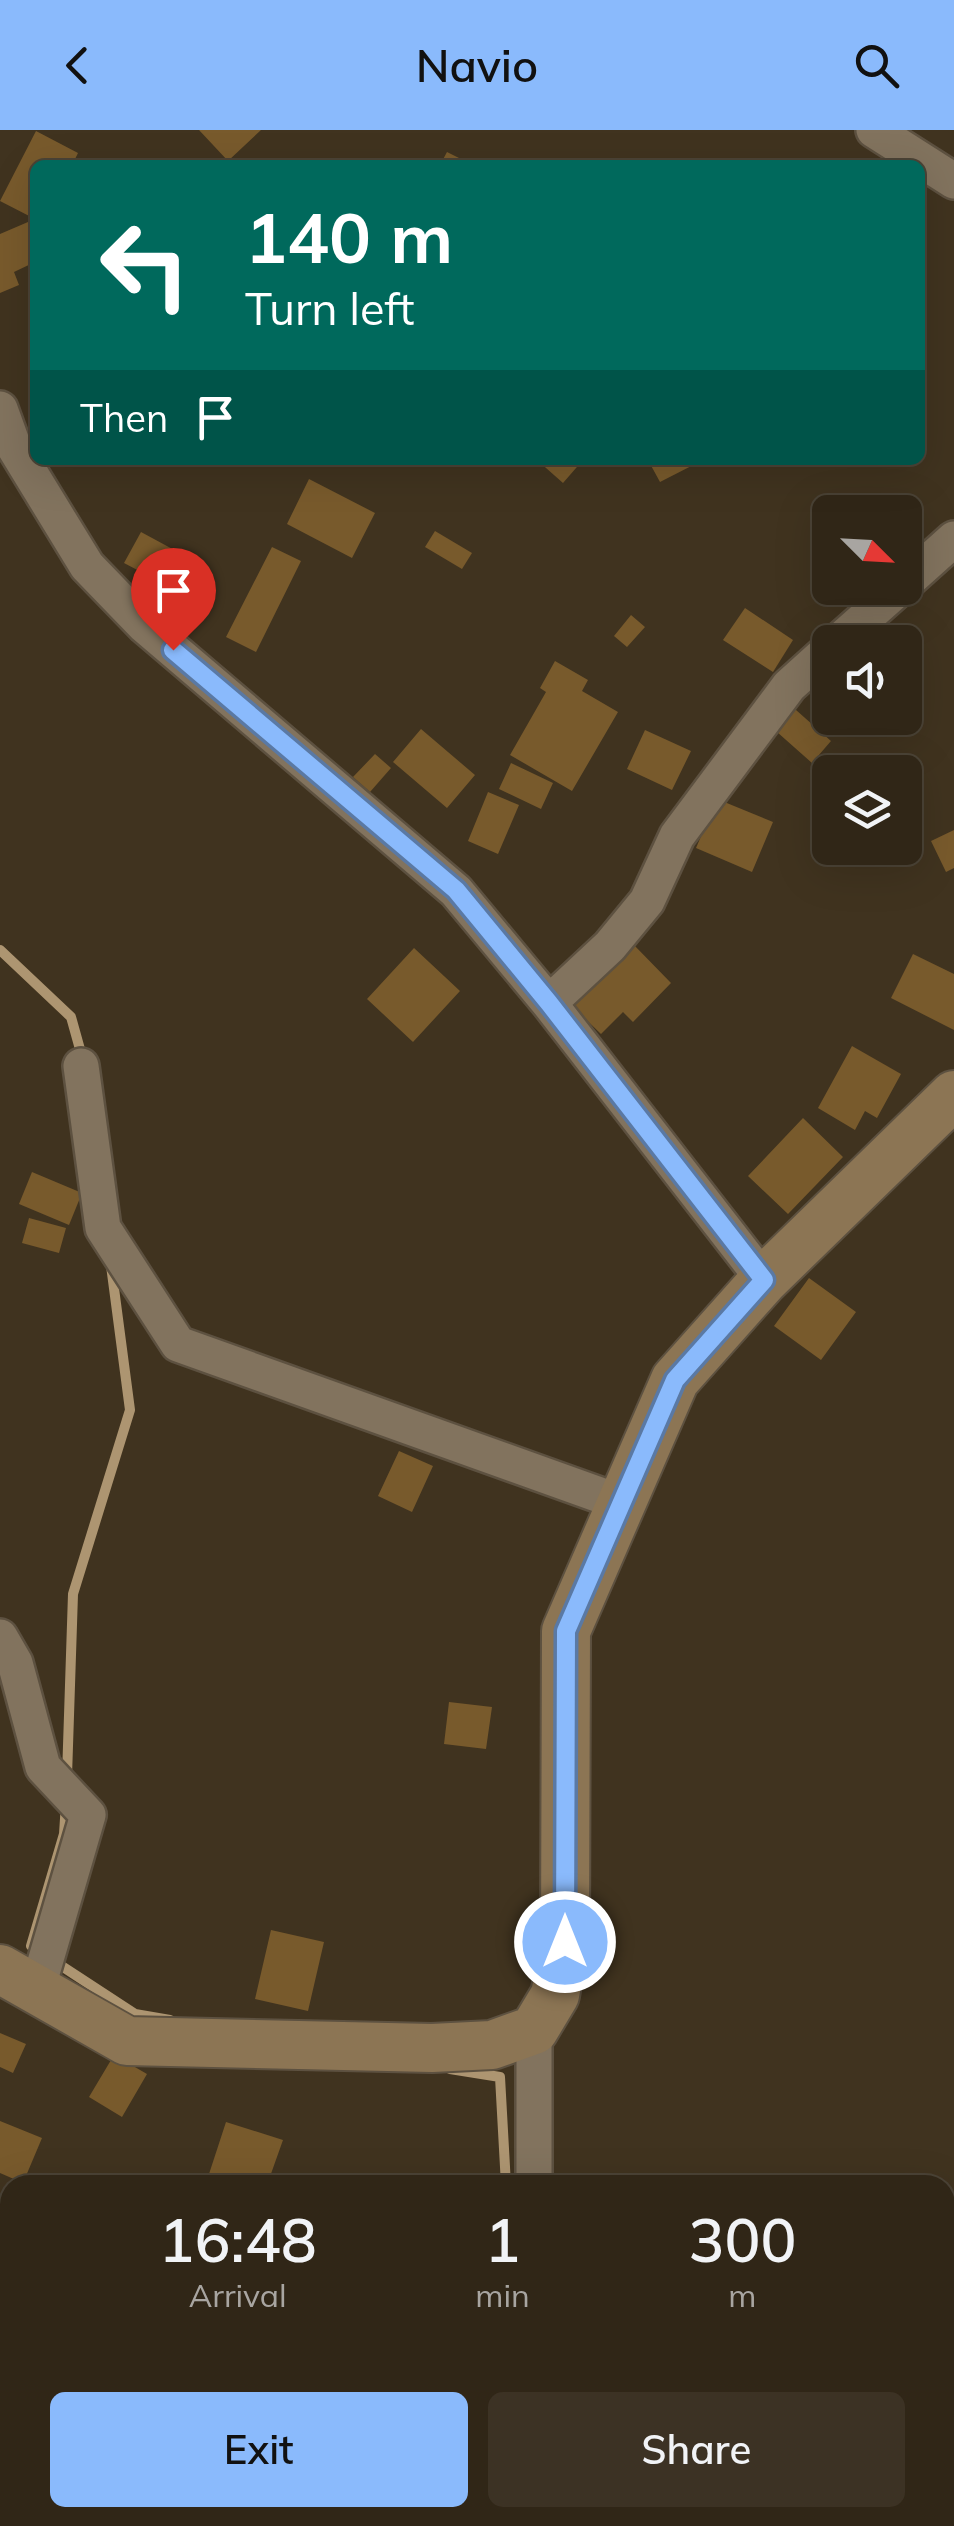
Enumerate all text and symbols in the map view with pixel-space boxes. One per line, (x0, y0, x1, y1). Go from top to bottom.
text: Navio (416, 37, 538, 93)
icon: back (50, 38, 105, 93)
icon: search (849, 38, 904, 93)
text: 140 m (245, 193, 453, 281)
icon: left (80, 200, 210, 330)
text: Turn left (245, 280, 414, 336)
icon: arrive (188, 390, 243, 445)
text: Then (80, 394, 168, 442)
north arrow (812, 495, 922, 605)
map controls (812, 495, 922, 865)
pin (131, 548, 216, 651)
icon: arrive (146, 563, 201, 618)
button: sound (812, 625, 922, 735)
button: layers (812, 755, 922, 865)
position arrow (513, 1890, 617, 1994)
text: 16:48 (159, 2202, 317, 2277)
text: 1 (485, 2202, 521, 2277)
text: 300 (688, 2202, 796, 2277)
text: Arrival (189, 2275, 287, 2315)
text: min (475, 2275, 530, 2315)
text: m (728, 2275, 756, 2315)
button: Exit (50, 2392, 468, 2507)
button: Share (488, 2392, 905, 2507)

